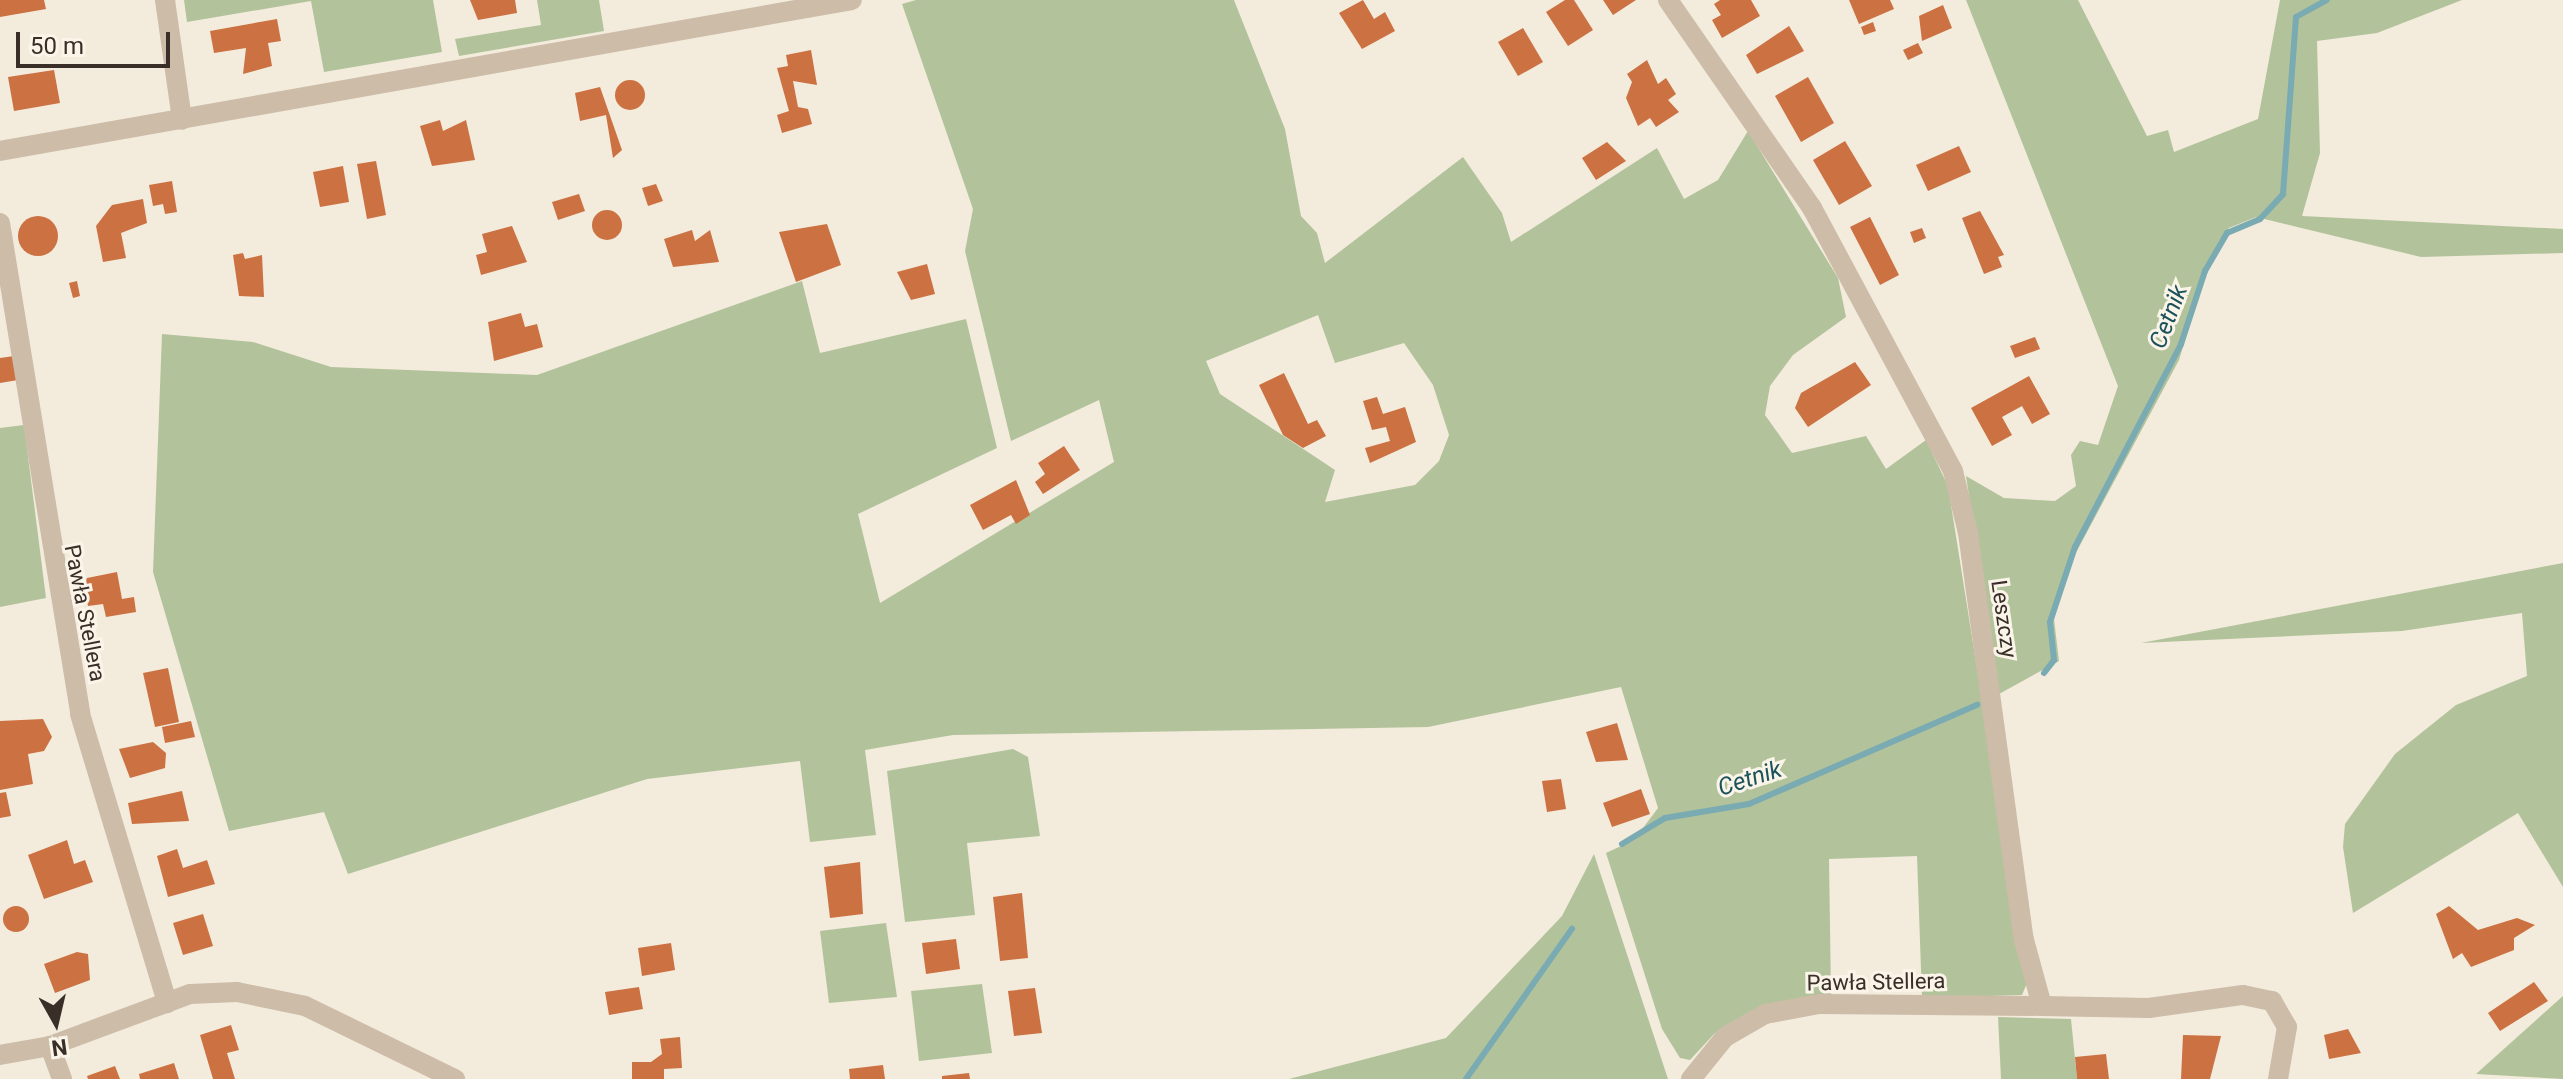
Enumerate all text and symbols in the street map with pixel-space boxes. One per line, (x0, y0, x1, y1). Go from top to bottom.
scale bar (20, 16, 174, 66)
text: 50 m (30, 32, 84, 60)
water label: Cetnik (2144, 281, 2194, 353)
street label: Pawła Stellera (59, 542, 111, 684)
street label: Leszczy (1985, 578, 2023, 660)
water label: Cetnik (1714, 755, 1786, 803)
street label: Pawła Stellera (1806, 968, 1946, 996)
north arrow (16, 983, 96, 1063)
text: N (50, 1034, 69, 1061)

